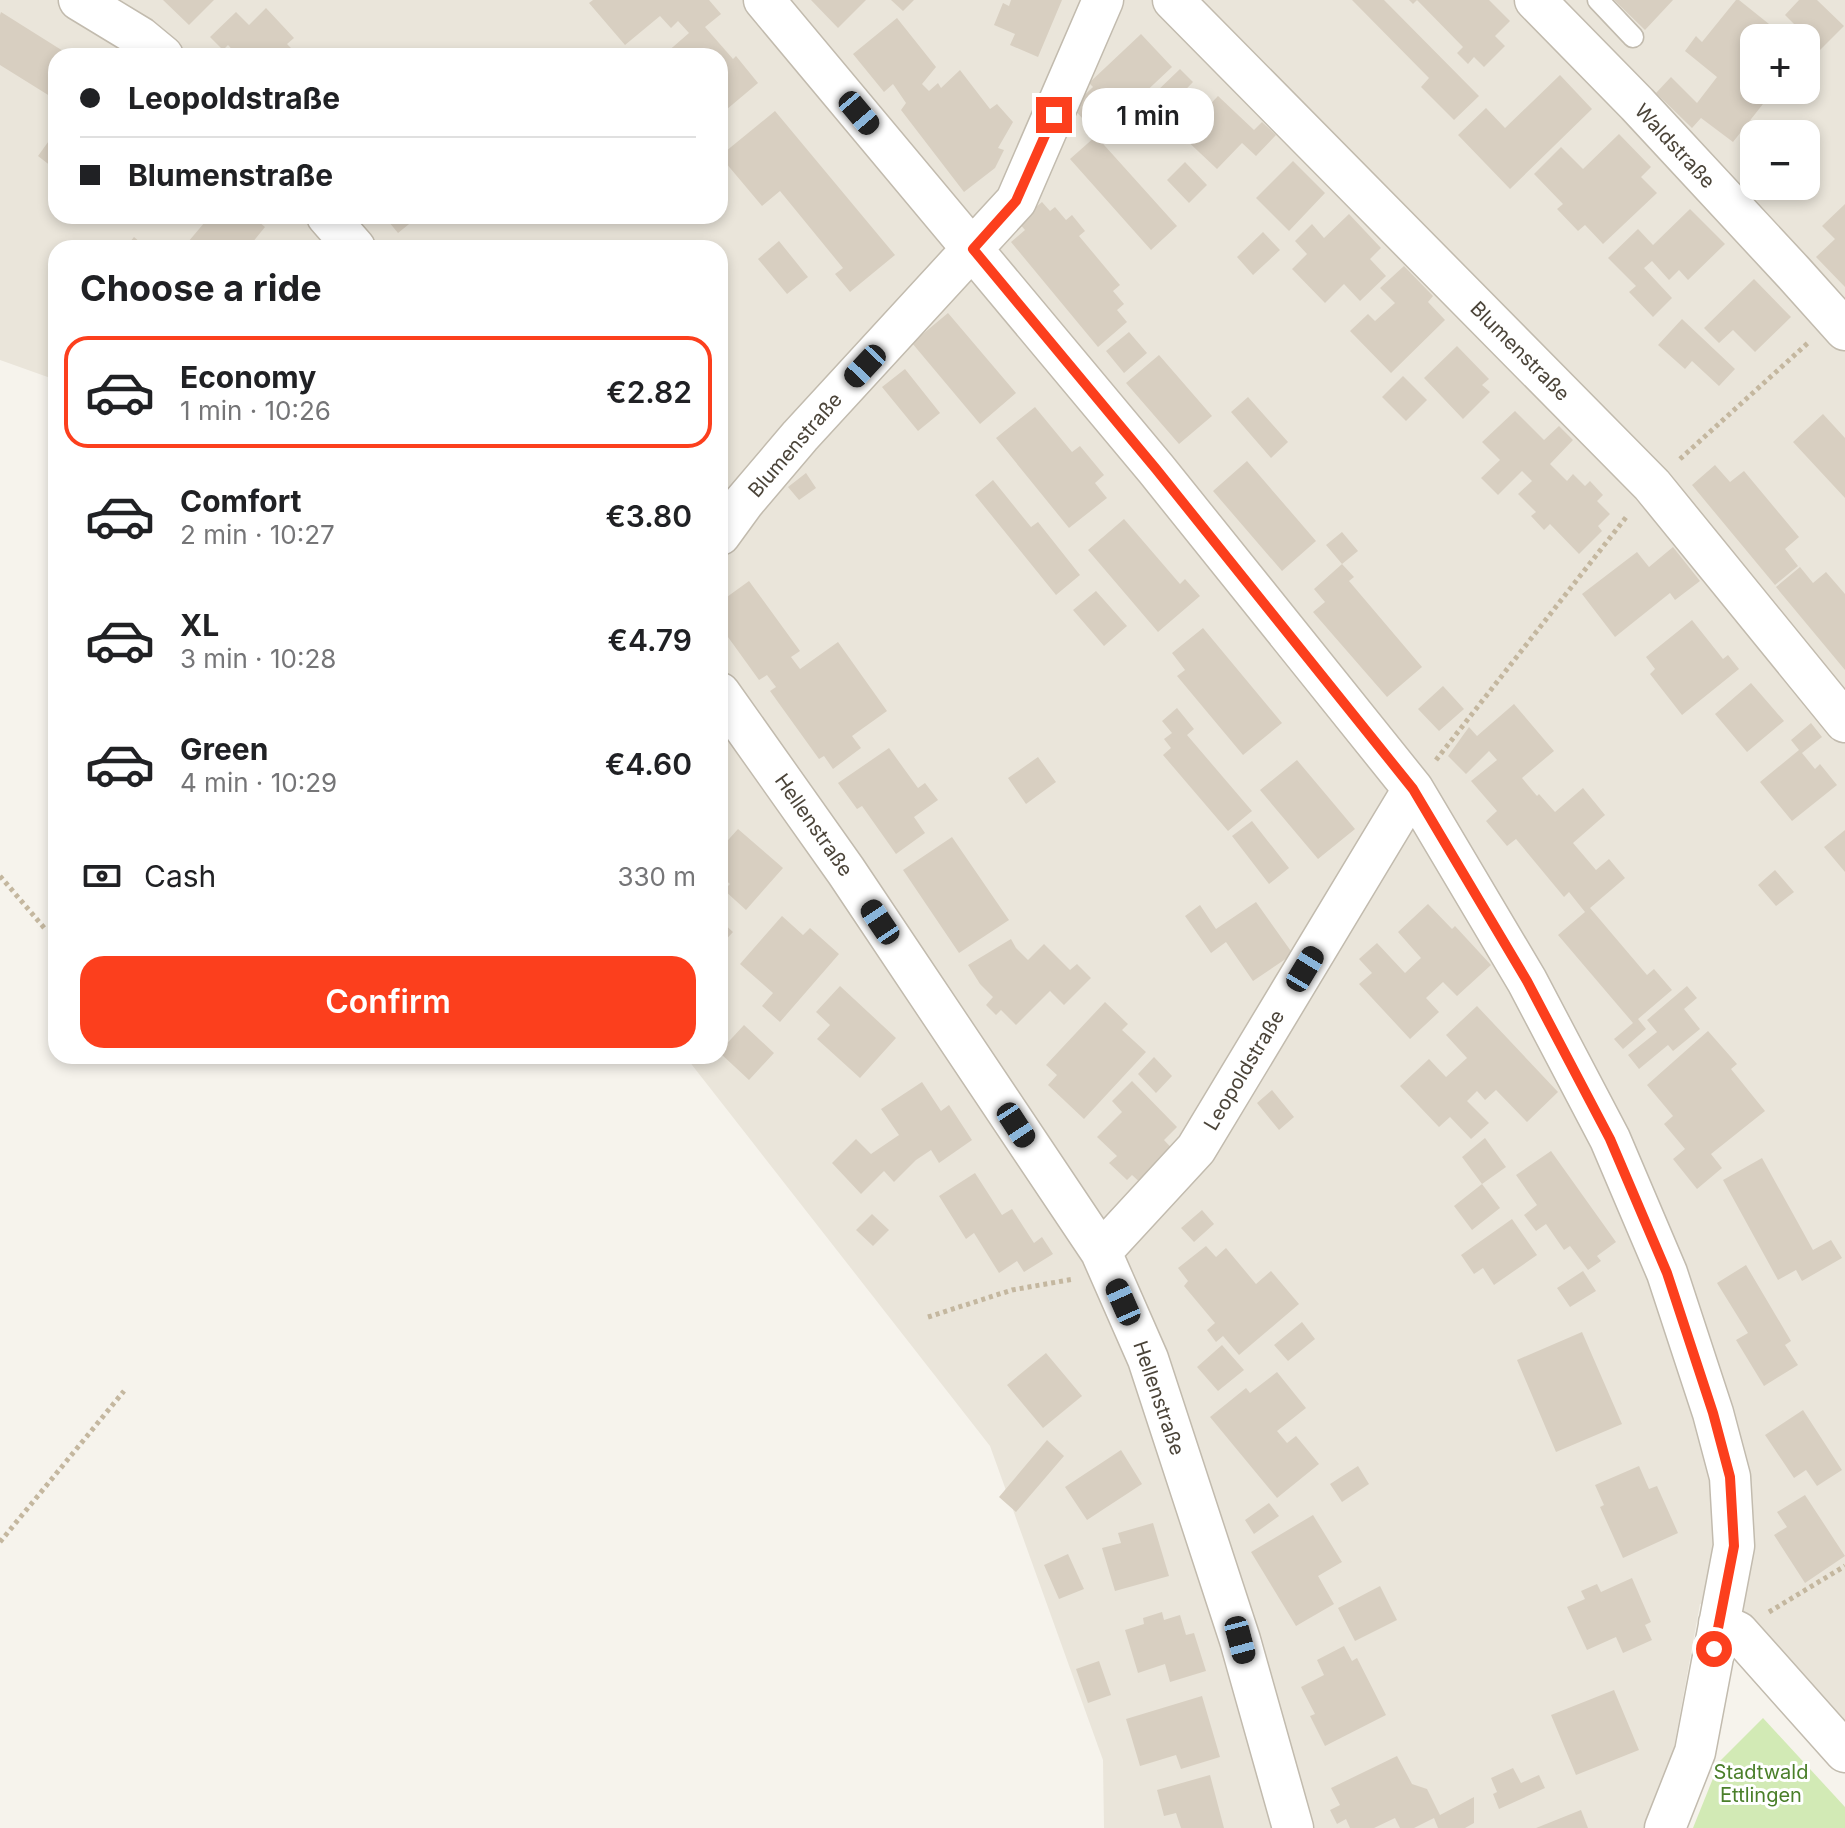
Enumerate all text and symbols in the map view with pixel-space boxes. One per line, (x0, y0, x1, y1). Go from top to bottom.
map controls (1740, 24, 1820, 200)
button: + (1740, 24, 1820, 104)
text: Leopoldstraße (128, 80, 340, 116)
car (834, 87, 884, 139)
callout: 1 min (1082, 87, 1214, 143)
route end (1036, 97, 1072, 133)
street label: Waldstraße (1630, 99, 1720, 193)
text: 1 min (1116, 100, 1180, 131)
button: − (1740, 120, 1820, 200)
text: Blumenstraße (128, 157, 333, 193)
text: Choose a ride (80, 266, 322, 310)
street label: Blumenstraße (1465, 296, 1575, 406)
car (840, 340, 890, 392)
icon: car (84, 356, 156, 428)
text: Economy (180, 359, 316, 395)
text: €2.82 (606, 374, 692, 410)
street label: Blumenstraße (743, 388, 847, 502)
text: 1 min · 10:26 (180, 395, 331, 426)
icon: car (84, 480, 156, 552)
text: Comfort (180, 483, 301, 519)
text: €3.80 (605, 498, 692, 534)
text: 2 min · 10:27 (180, 519, 335, 550)
icon: car (84, 604, 156, 676)
text: XL (180, 607, 219, 643)
text: €4.79 (608, 622, 692, 658)
text: 3 min · 10:28 (180, 643, 336, 674)
icon: car (84, 728, 156, 800)
text: Green (180, 731, 268, 767)
text: €4.60 (605, 746, 692, 782)
text: 4 min · 10:29 (180, 767, 337, 798)
street label: Hellenstraße (770, 769, 858, 881)
icon: cash (80, 854, 124, 898)
text: Cash (144, 858, 216, 894)
text: 330 m (617, 861, 696, 892)
car (857, 895, 903, 949)
car (1282, 942, 1328, 996)
button: Confirm (80, 956, 696, 1048)
street label: Leopoldstraße (1199, 1005, 1289, 1135)
car (993, 1098, 1039, 1152)
car (1102, 1275, 1144, 1329)
street label: Hellenstraße (1128, 1338, 1190, 1458)
car (1222, 1614, 1258, 1666)
route start (1696, 1631, 1732, 1667)
park label: Stadtwald Ettlingen (1714, 1760, 1808, 1807)

